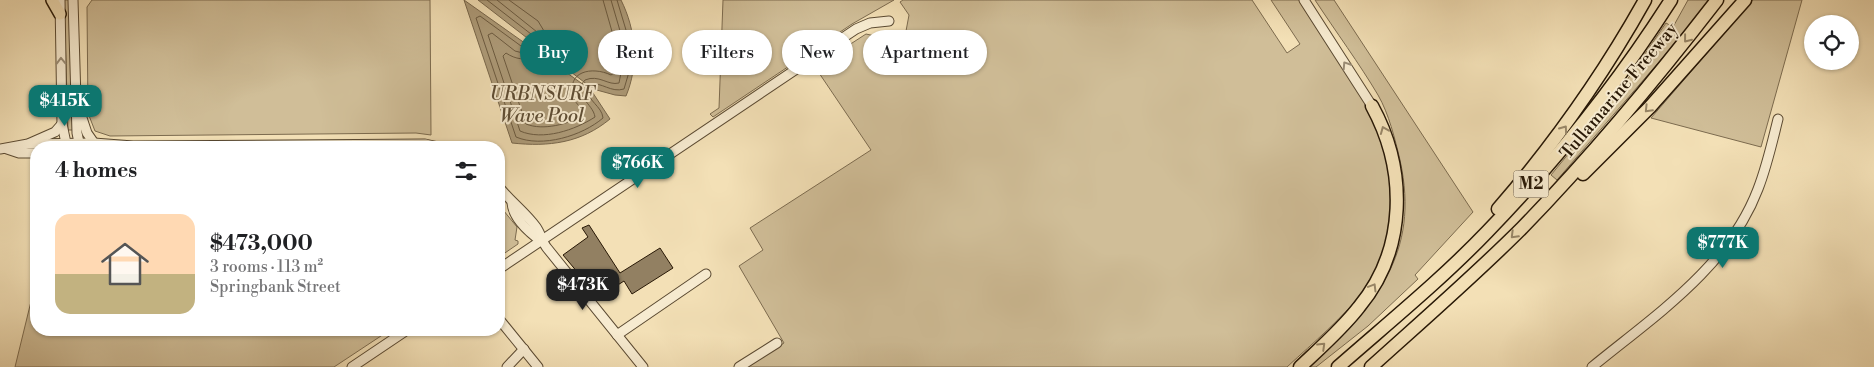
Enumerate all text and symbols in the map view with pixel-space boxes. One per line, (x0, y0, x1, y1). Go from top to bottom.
map controls (1804, 15, 1859, 70)
button: locate (1804, 15, 1859, 70)
street label: Tullamarine Freeway (1555, 18, 1683, 164)
chip: Buy (520, 30, 588, 75)
chip: Rent (598, 30, 672, 75)
chip: Filters (682, 30, 772, 75)
chip: New (782, 30, 853, 75)
chip: Apartment (863, 30, 987, 75)
one-way arrow (1685, 33, 1693, 42)
one-way arrow (56, 57, 66, 64)
one-way arrow (1343, 61, 1352, 71)
water label: URBNSURF Wave Pool (490, 82, 596, 128)
pin: $415K (30, 84, 100, 127)
text: $415K (40, 91, 90, 111)
one-way arrow (1645, 103, 1654, 112)
one-way arrow (1558, 125, 1567, 135)
one-way arrow (1380, 126, 1391, 135)
pin: $766K (603, 146, 673, 189)
text: $766K (612, 153, 664, 173)
icon: filters (452, 157, 480, 185)
text: 4 homes (55, 158, 137, 184)
road number: M2 (1514, 170, 1548, 198)
pin: $777K (1688, 226, 1758, 269)
one-way arrow (1511, 229, 1520, 238)
text: $473,000 (210, 231, 313, 257)
text: $777K (1698, 233, 1748, 253)
icon: home (95, 234, 155, 294)
text: 3 rooms · 113 m² (210, 257, 323, 277)
pin: $473K (548, 268, 618, 311)
text: $473K (557, 275, 609, 295)
text: Springbank Street (210, 277, 341, 297)
one-way arrow (1367, 283, 1377, 292)
one-way arrow (1316, 343, 1325, 352)

